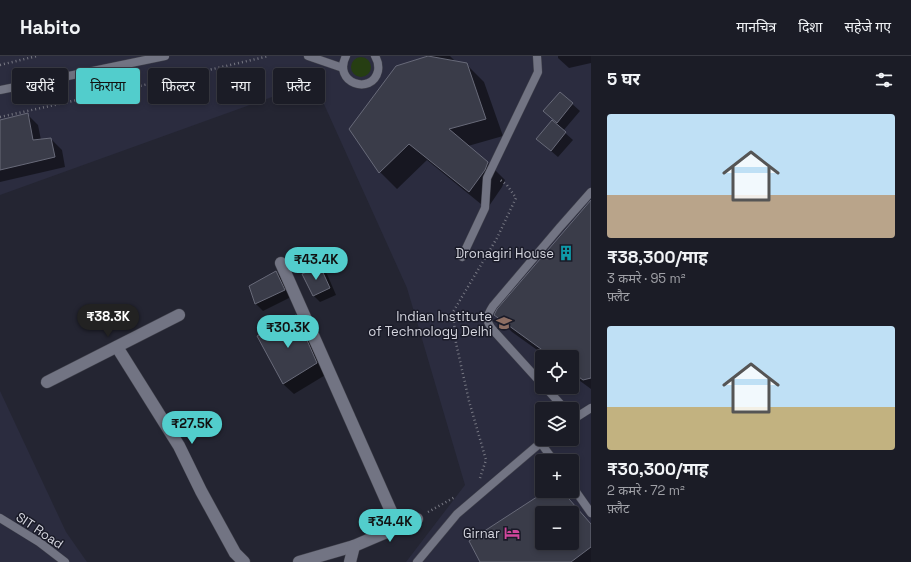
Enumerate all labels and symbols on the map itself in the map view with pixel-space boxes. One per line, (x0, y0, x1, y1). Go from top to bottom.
building icon: Dronagiri House (557, 244, 575, 262)
place label: Dronagiri House (455, 245, 554, 262)
pin: ₹43.4K (283, 247, 349, 281)
pin: ₹38.3K (75, 304, 141, 338)
place label: Indian Institute of Technology Delhi (368, 308, 492, 340)
school or university icon: Indian Institute of Technology Delhi (495, 314, 513, 332)
pin: ₹30.3K (255, 315, 321, 349)
pin: ₹27.5K (159, 411, 225, 445)
street label: SIT Road (13, 508, 67, 552)
pin: ₹34.4K (357, 509, 423, 543)
hotel icon: Girnar (503, 524, 521, 542)
place label: Girnar (463, 525, 500, 542)

